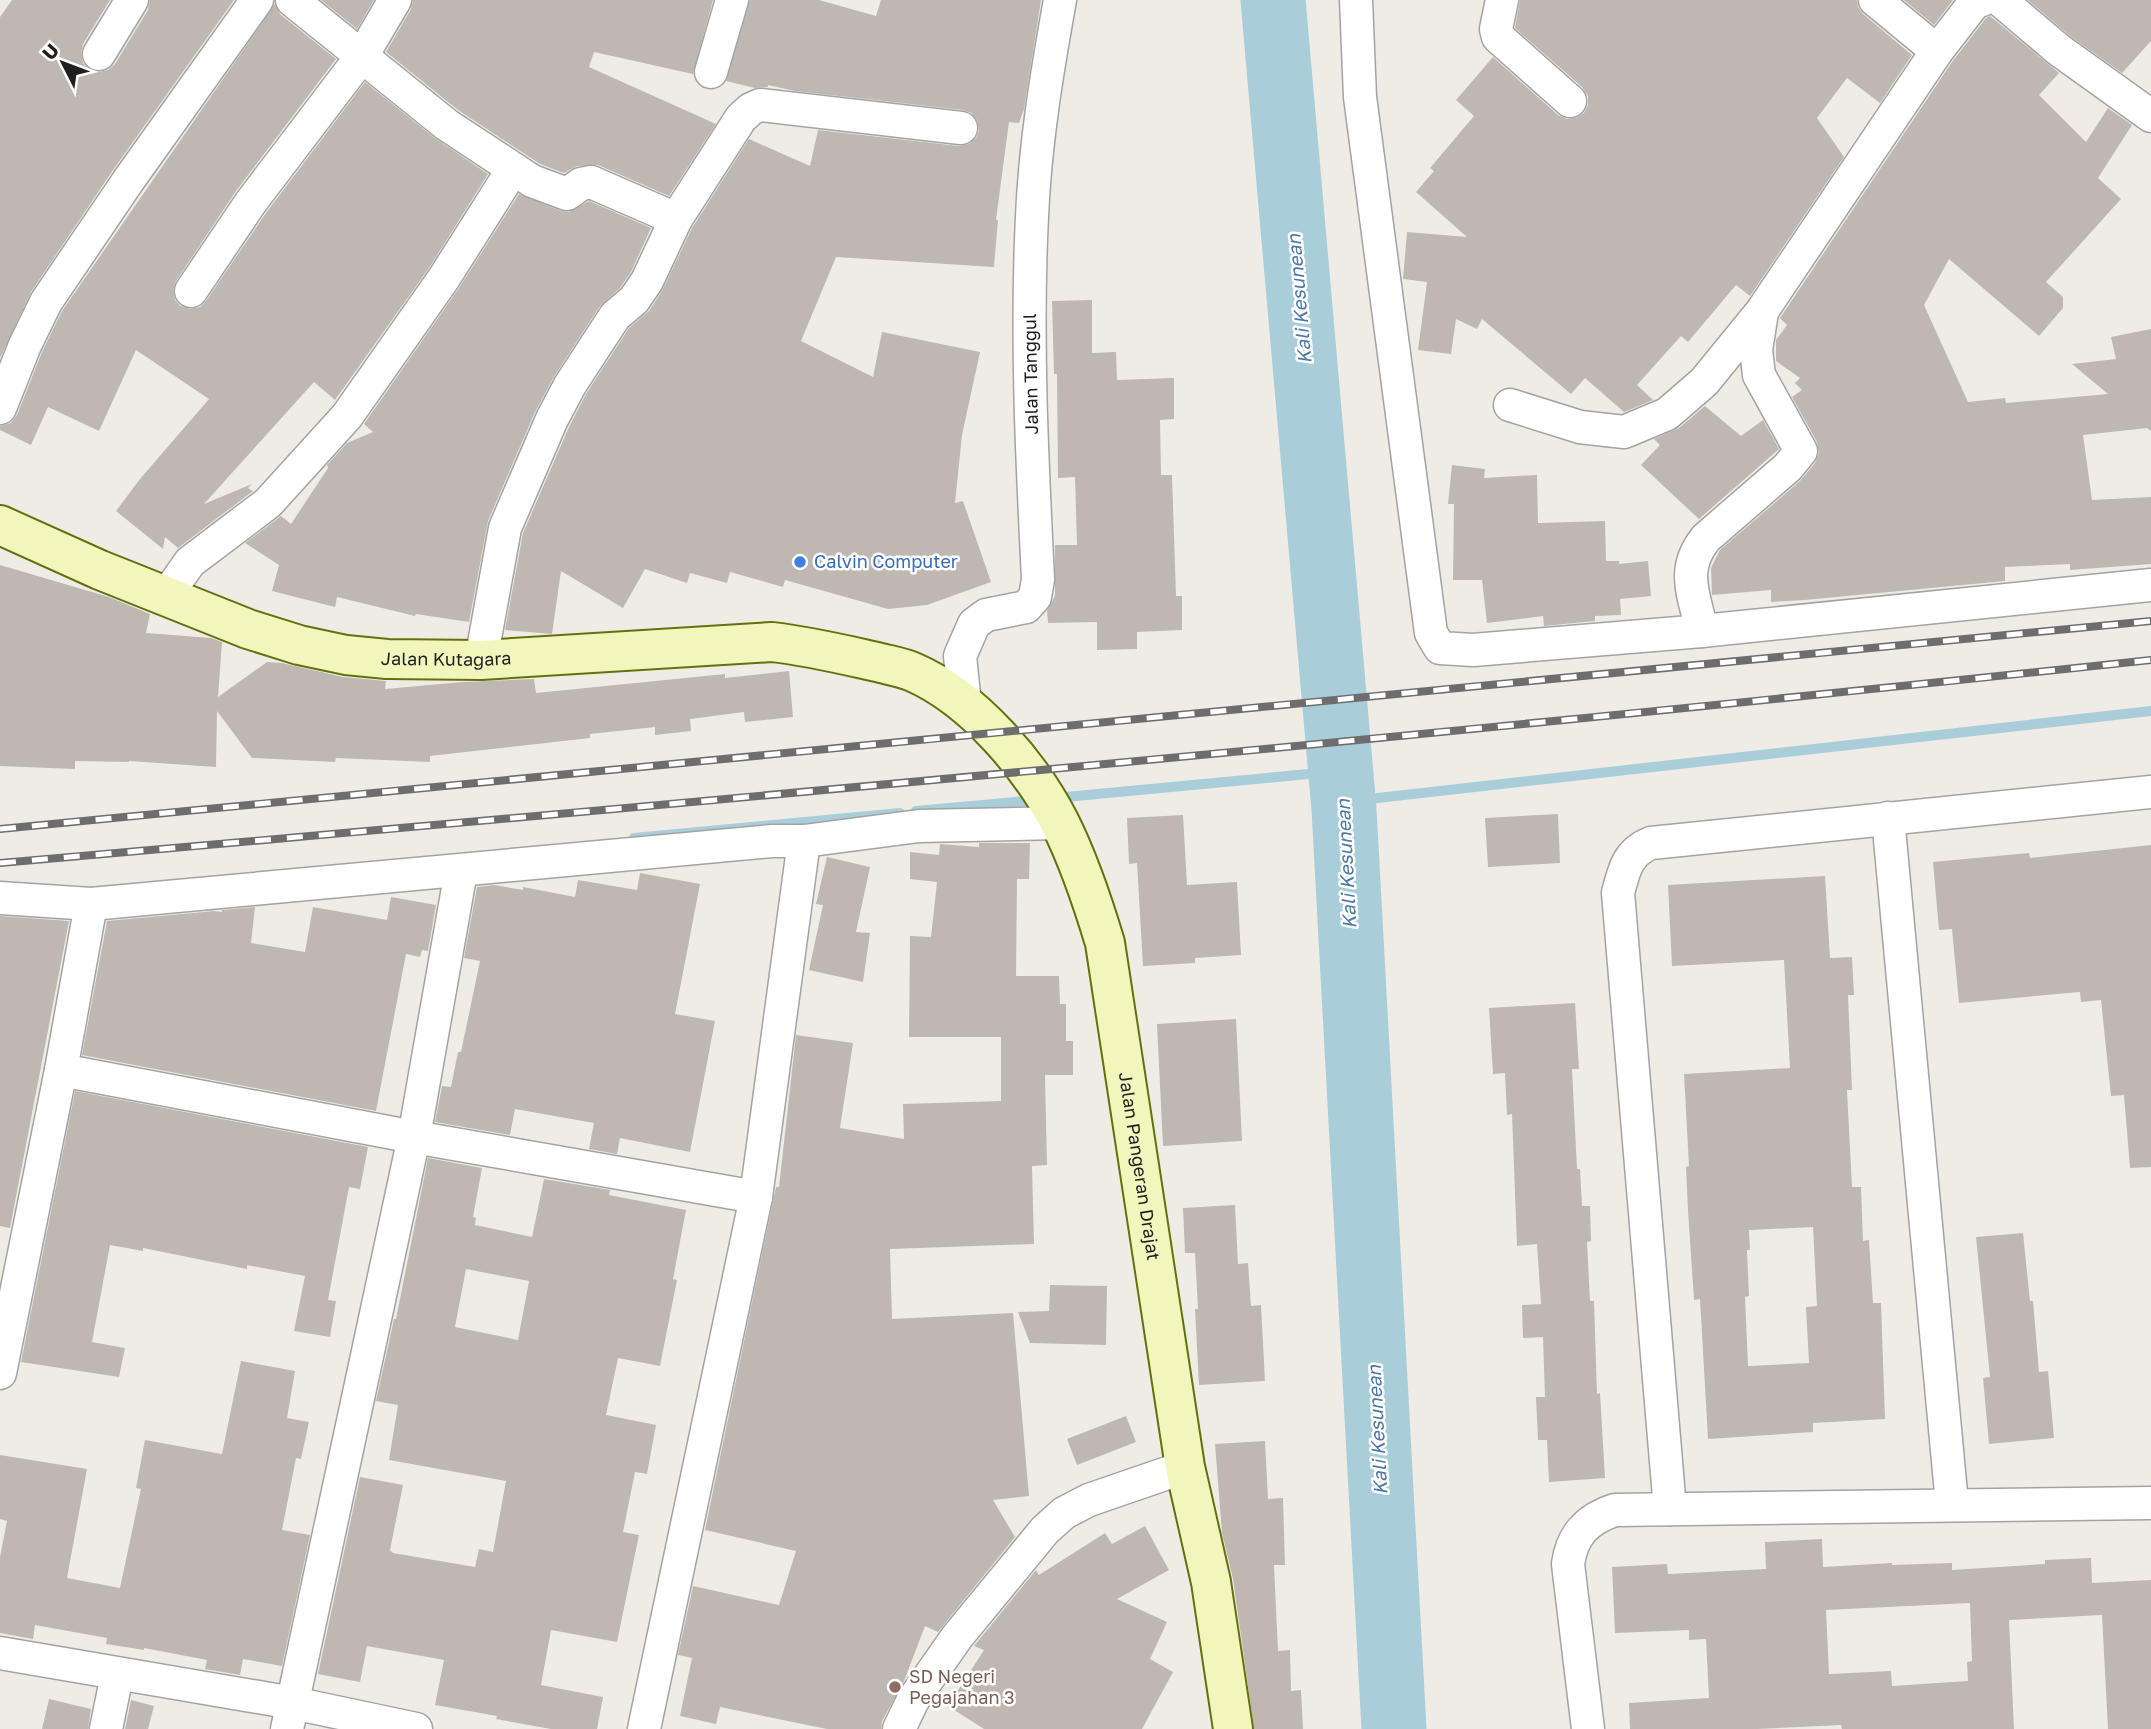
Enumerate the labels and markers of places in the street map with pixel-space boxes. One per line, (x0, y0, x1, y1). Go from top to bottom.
place label: Calvin Computer (814, 550, 958, 572)
marker: Calvin Computer (792, 554, 808, 570)
place label: SD Negeri Pegajahan 3 (909, 1665, 1015, 1708)
marker: SD Negeri Pegajahan 3 (887, 1679, 903, 1695)

